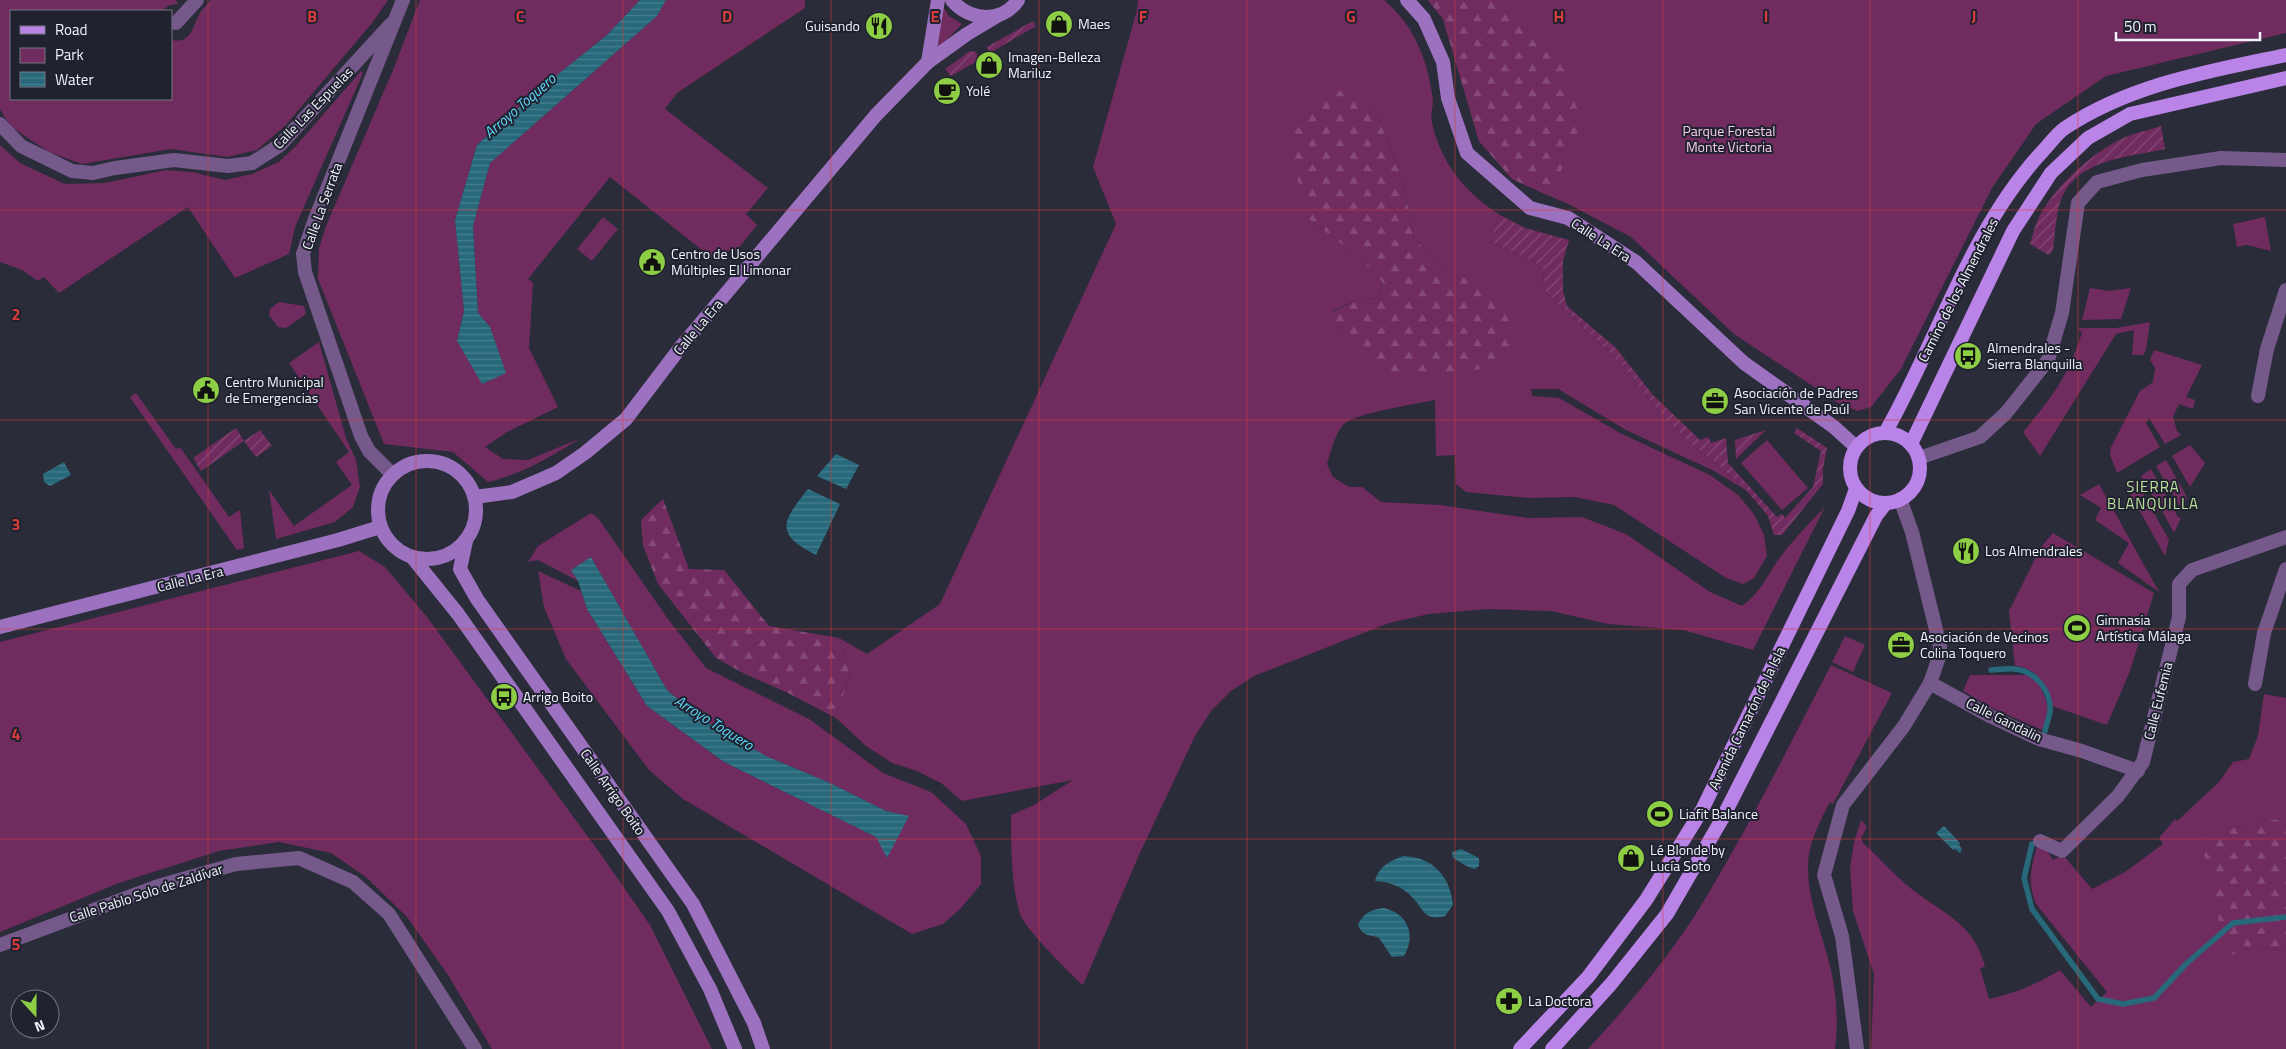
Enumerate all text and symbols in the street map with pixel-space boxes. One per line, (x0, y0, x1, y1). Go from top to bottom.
text: B (307, 4, 317, 28)
text: C (516, 4, 525, 28)
text: D (722, 4, 732, 28)
text: E (931, 4, 940, 28)
text: F (1139, 4, 1148, 28)
text: G (1346, 4, 1356, 28)
text: H (1554, 4, 1564, 28)
text: I (1764, 4, 1768, 28)
text: J (1972, 4, 1976, 28)
shop icon: Maes (1044, 9, 1074, 39)
legend (10, 10, 172, 100)
scale bar (2116, 10, 2260, 42)
restaurant icon: Guisando (864, 11, 894, 41)
place label: Maes (1078, 13, 1110, 34)
place label: Guisando (805, 15, 860, 36)
text: 50 m (2124, 15, 2157, 38)
text: Road (55, 18, 87, 41)
text: Park (55, 43, 84, 66)
place label: Imagen-Belleza Mariluz (1008, 46, 1101, 83)
shop icon: Imagen-Belleza Mariluz (974, 50, 1004, 80)
street label: Calle Las Espuelas (268, 62, 358, 154)
water label: Arroyo Toquero (478, 67, 561, 144)
text: Water (55, 68, 94, 91)
cafe icon: Yolé (932, 76, 962, 106)
place label: Yolé (966, 80, 990, 101)
park label: Parque Forestal Monte Victoria (1683, 120, 1775, 157)
street label: Calle La Serrata (296, 159, 347, 252)
street label: Calle La Era (1567, 212, 1635, 267)
street label: Camino de los Almendrales (1912, 214, 2003, 365)
place label: Centro de Usos Múltiples El Limonar (671, 243, 791, 280)
public building icon: Centro de Usos Múltiples El Limonar (637, 247, 667, 277)
street label: Calle La Era (668, 294, 727, 359)
text: 2 (12, 302, 20, 326)
place label: Almendrales - Sierra Blanquilla (1987, 337, 2082, 374)
bus stop icon: Almendrales - Sierra Blanquilla (1953, 341, 1983, 371)
place label: Centro Municipal de Emergencias (225, 371, 324, 408)
public building icon: Centro Municipal de Emergencias (191, 375, 221, 405)
place label: Asociación de Padres San Vicente de Paúl (1734, 382, 1858, 419)
office icon: Asociación de Padres San Vicente de Paúl (1700, 386, 1730, 416)
district label: SIERRA BLANQUILLA (2107, 475, 2199, 515)
text: 3 (12, 512, 20, 536)
restaurant icon: Los Almendrales (1951, 536, 1981, 566)
place label: Los Almendrales (1985, 540, 2083, 561)
street label: Calle La Era (155, 560, 225, 597)
place label: Gimnasia Artística Málaga (2096, 609, 2191, 646)
sports icon: Gimnasia Artística Málaga (2062, 613, 2092, 643)
place label: Asociación de Vecinos Colina Toquero (1920, 626, 2049, 663)
office icon: Asociación de Vecinos Colina Toquero (1886, 630, 1916, 660)
street label: Avenida Camarón de la Isla (1703, 643, 1790, 793)
street label: Calle Eufemia (2138, 660, 2177, 742)
bus stop icon: Arrigo Boito (489, 682, 519, 712)
place label: Arrigo Boito (523, 686, 593, 707)
water label: Arroyo Toquero (670, 689, 759, 756)
street label: Calle Gandalin (1962, 692, 2046, 747)
text: 4 (12, 722, 21, 746)
street label: Calle Arrigo Boito (576, 744, 651, 839)
sports icon: Liafit Balance (1645, 799, 1675, 829)
place label: Liafit Balance (1679, 803, 1758, 824)
place label: Lé Blonde by Lucía Soto (1650, 839, 1725, 876)
shop icon: Lé Blonde by Lucía Soto (1616, 843, 1646, 873)
street label: Calle Pablo Solo de Zaldívar (66, 858, 226, 927)
text: 5 (12, 932, 21, 956)
pharmacy icon: La Doctora (1494, 986, 1524, 1016)
north arrow (10, 989, 60, 1039)
place label: La Doctora (1528, 990, 1592, 1011)
text: N (32, 1015, 48, 1038)

